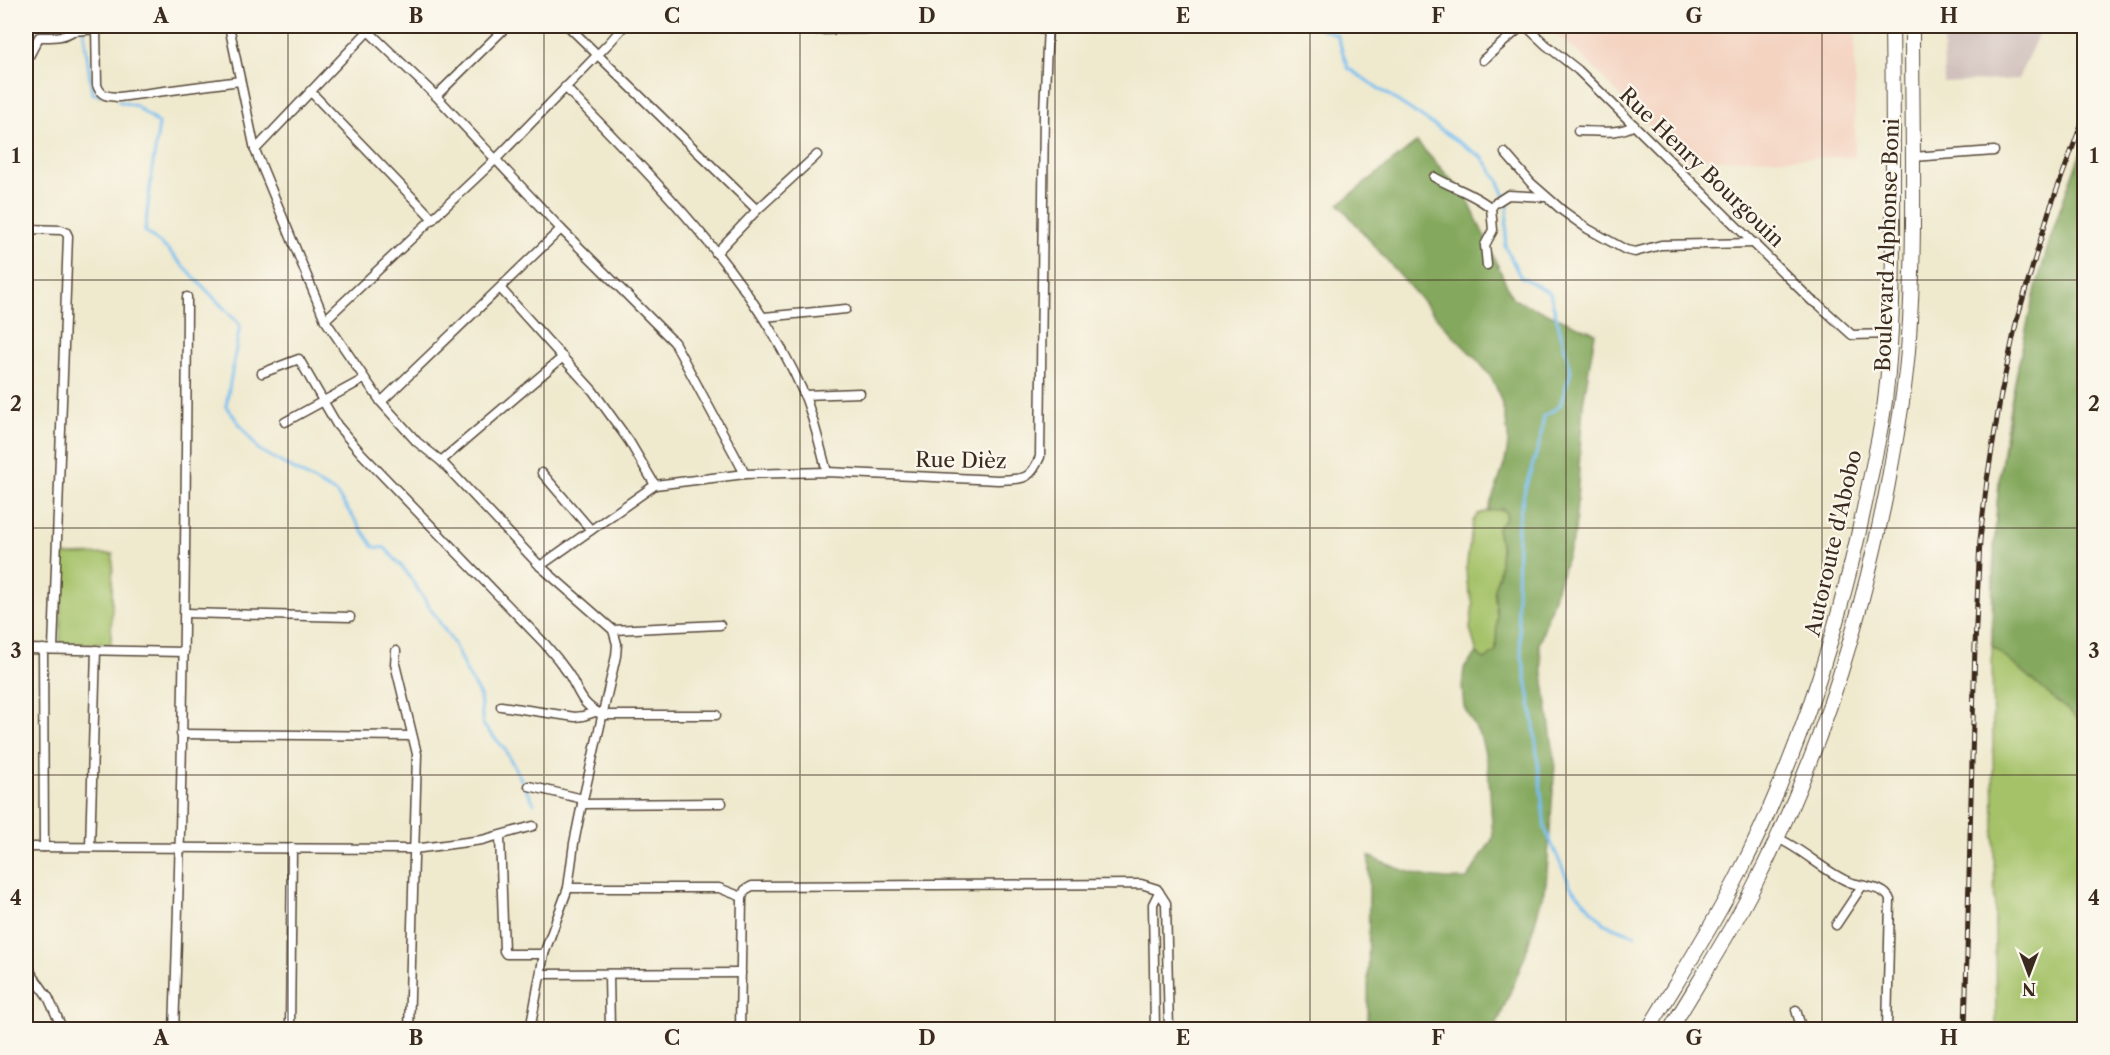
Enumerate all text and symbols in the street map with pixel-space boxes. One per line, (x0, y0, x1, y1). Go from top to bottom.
text: A (152, 4, 169, 28)
text: B (409, 4, 424, 28)
text: C (664, 4, 680, 28)
text: D (918, 4, 936, 28)
text: E (1176, 4, 1190, 28)
text: F (1431, 4, 1445, 28)
text: G (1686, 4, 1703, 28)
text: H (1940, 4, 1958, 28)
street label: Rue Henry Bourgouin (1615, 82, 1789, 252)
street label: Boulevard Alphonse Boni (1870, 118, 1904, 372)
text: 1 (12, 144, 21, 168)
text: 1 (2090, 144, 2099, 168)
text: 2 (10, 392, 22, 416)
text: 2 (2088, 392, 2100, 416)
street label: Rue Dièz (915, 447, 1007, 473)
street label: Autoroute d'Abobo (1799, 447, 1867, 640)
text: 3 (10, 639, 22, 663)
text: 3 (2088, 639, 2100, 663)
text: 4 (10, 886, 22, 910)
text: 4 (2088, 886, 2100, 910)
north arrow (1999, 944, 2059, 1004)
text: N (2022, 979, 2036, 999)
text: A (152, 1026, 169, 1050)
text: B (409, 1026, 424, 1050)
text: C (664, 1026, 680, 1050)
text: D (918, 1026, 936, 1050)
text: E (1176, 1026, 1190, 1050)
text: F (1431, 1026, 1445, 1050)
text: G (1686, 1026, 1703, 1050)
text: H (1940, 1026, 1958, 1050)

